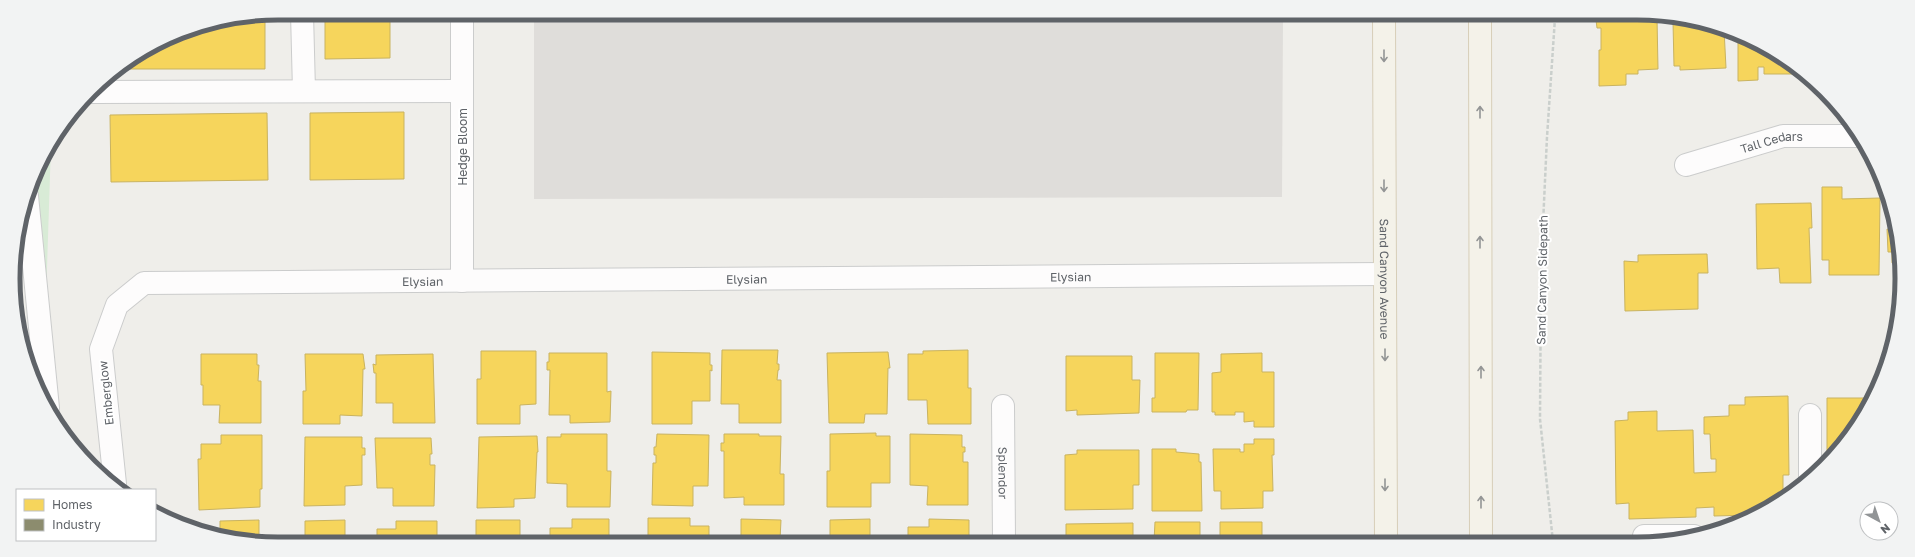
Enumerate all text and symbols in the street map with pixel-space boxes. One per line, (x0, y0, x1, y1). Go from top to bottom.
one-way arrow (1380, 49, 1388, 62)
one-way arrow (1476, 106, 1484, 119)
street label: Hedge Bloom (455, 108, 470, 186)
street label: Tall Cedars (1738, 128, 1803, 156)
one-way arrow (1380, 179, 1388, 192)
street label: Sand Canyon Sidepath (1533, 215, 1551, 345)
street label: Sand Canyon Avenue (1377, 219, 1393, 339)
one-way arrow (1476, 236, 1484, 249)
street label: Elysian (1050, 269, 1091, 284)
street label: Elysian (726, 271, 767, 286)
street label: Elysian (402, 273, 443, 289)
one-way arrow (1381, 348, 1389, 361)
street label: Emberglow (95, 360, 117, 426)
one-way arrow (1477, 366, 1485, 379)
street label: Splendor (996, 447, 1011, 500)
one-way arrow (1381, 478, 1389, 491)
legend (16, 489, 156, 541)
one-way arrow (1477, 496, 1485, 509)
text: Homes (52, 497, 92, 512)
north arrow (1859, 501, 1899, 541)
text: Industry (52, 517, 101, 532)
text: N (1878, 521, 1893, 537)

